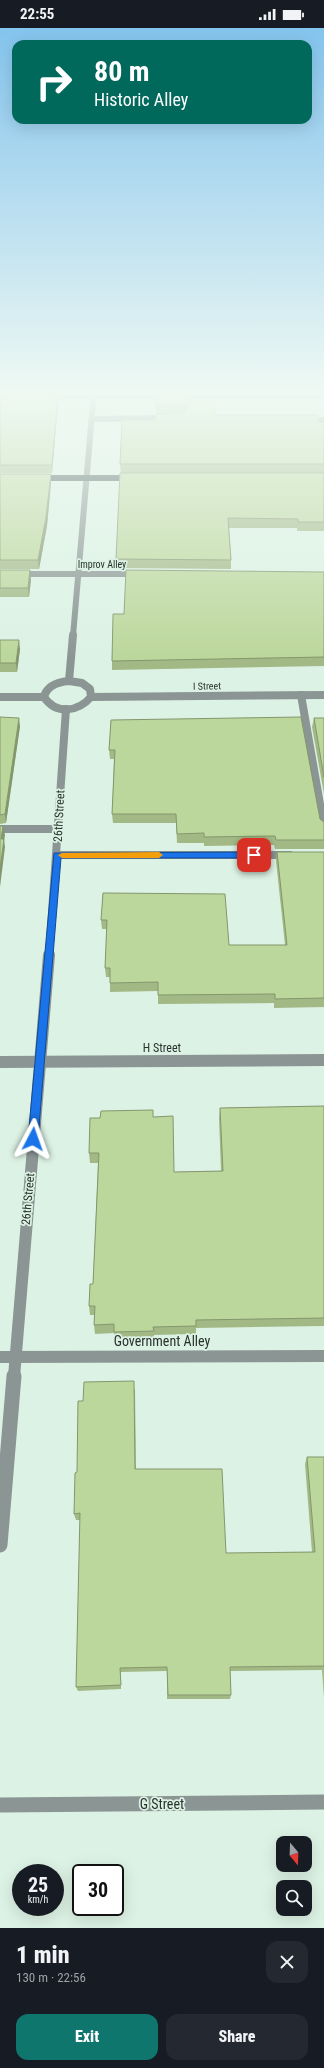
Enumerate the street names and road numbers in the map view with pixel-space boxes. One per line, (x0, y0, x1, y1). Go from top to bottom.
street label: Improv Alley (78, 559, 126, 570)
street label: I Street (193, 680, 221, 692)
street label: 26th Street (51, 789, 67, 842)
street label: H Street (143, 1041, 182, 1055)
street label: 26th Street (19, 1172, 37, 1226)
street label: Government Alley (114, 1333, 211, 1349)
street label: G Street (140, 1796, 184, 1812)

